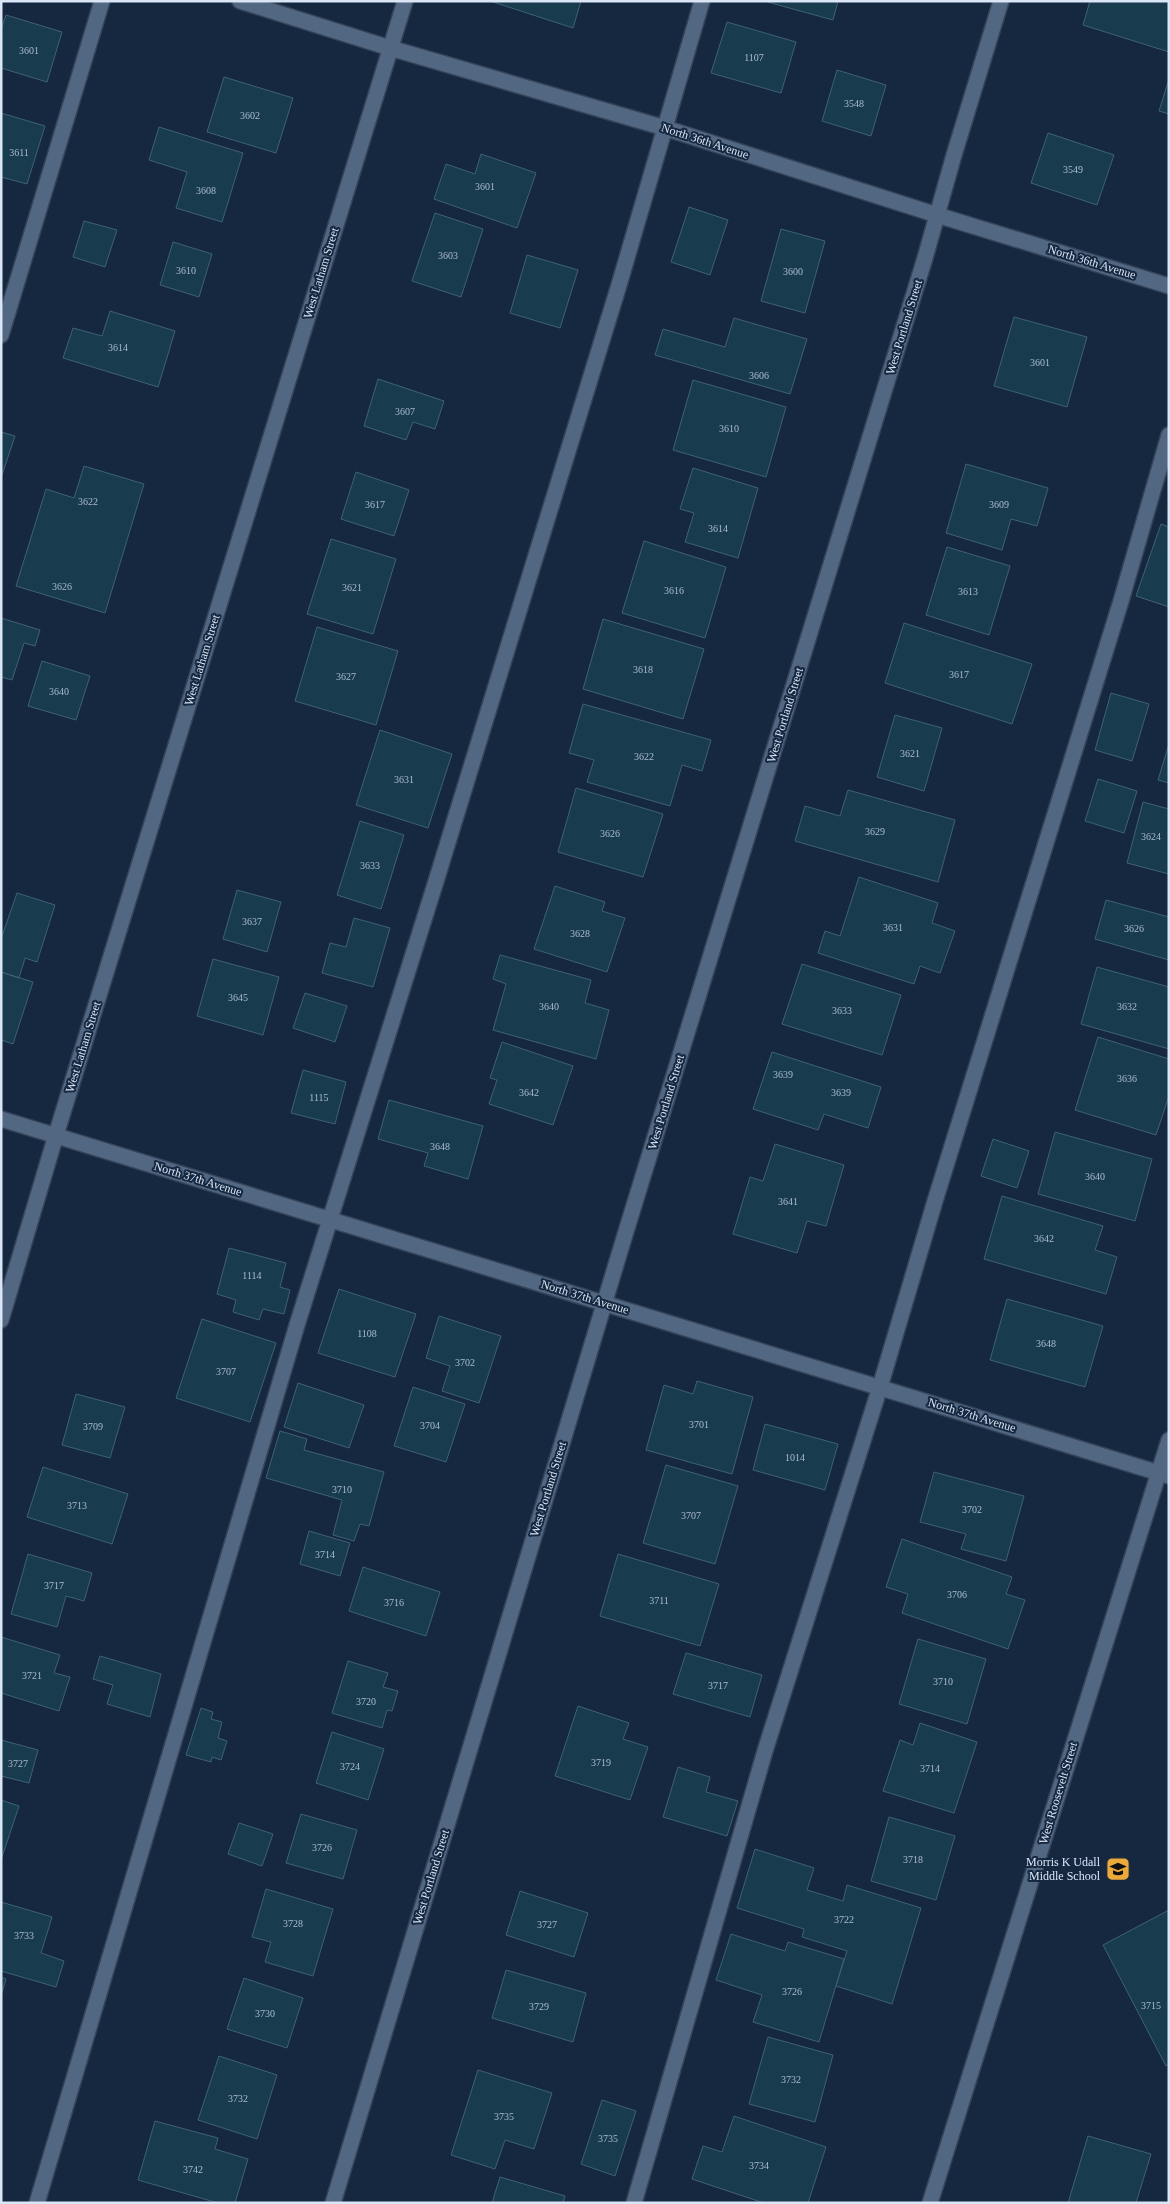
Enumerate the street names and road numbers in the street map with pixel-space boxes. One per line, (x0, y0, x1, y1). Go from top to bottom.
street label: North 36th Avenue (660, 120, 750, 162)
street label: West Latham Street (301, 225, 342, 320)
street label: North 36th Avenue (1046, 242, 1138, 282)
street label: West Portland Street (883, 277, 925, 376)
street label: West Latham Street (182, 612, 223, 707)
street label: West Portland Street (764, 665, 806, 764)
street label: West Latham Street (63, 999, 104, 1094)
street label: West Portland Street (645, 1052, 687, 1151)
street label: North 37th Avenue (152, 1159, 244, 1199)
street label: North 37th Avenue (539, 1277, 631, 1317)
street label: North 37th Avenue (926, 1395, 1018, 1435)
street label: West Portland Street (527, 1439, 569, 1538)
street label: West Roosevelt Street (1036, 1740, 1080, 1846)
street label: West Portland Street (410, 1827, 452, 1926)

